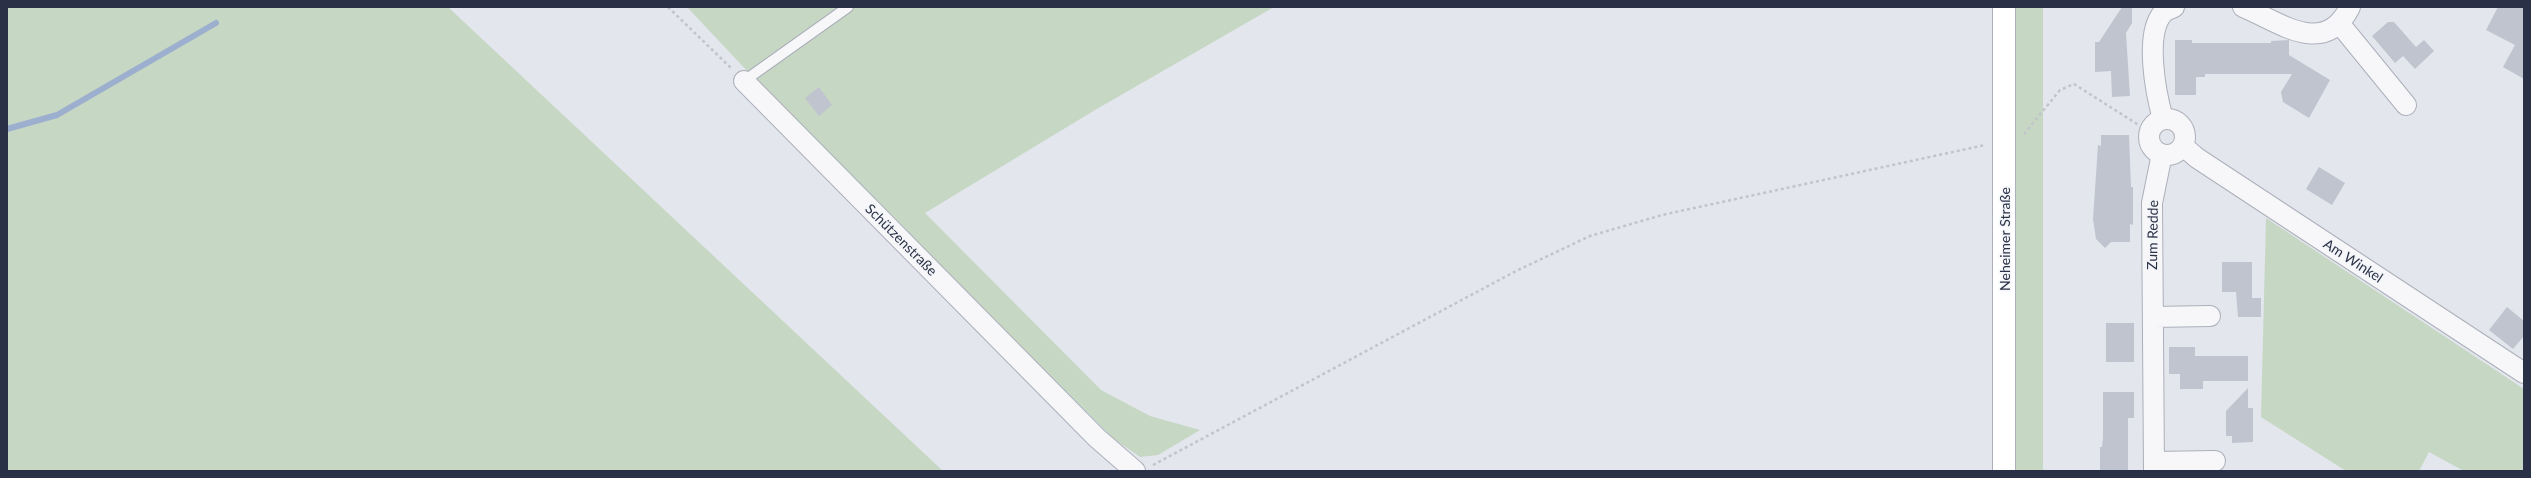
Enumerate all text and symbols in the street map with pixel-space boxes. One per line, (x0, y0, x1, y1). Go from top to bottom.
street label: Neheimer Straße (1997, 187, 2013, 291)
street label: Zum Redde (2144, 200, 2162, 270)
street label: Schützenstraße (862, 201, 940, 279)
street label: Am Winkel (2320, 236, 2386, 286)

